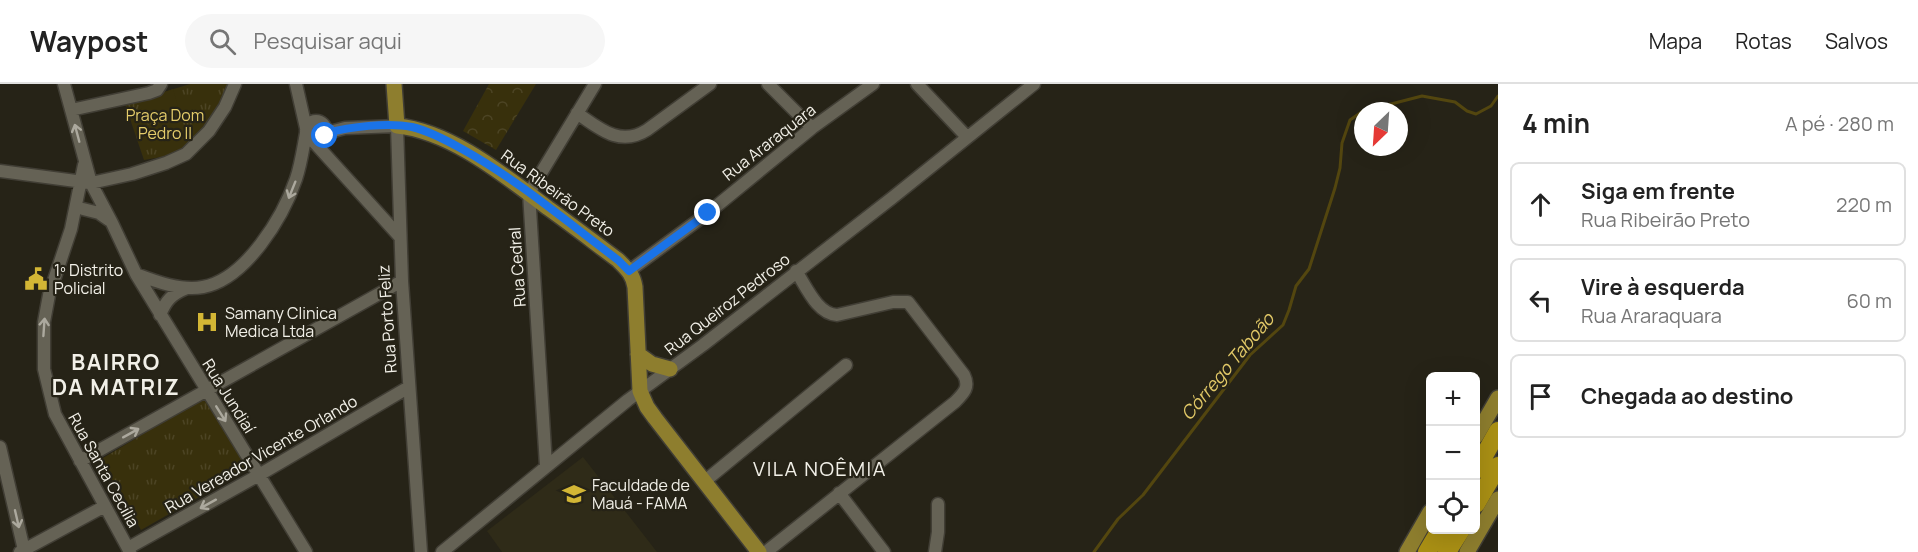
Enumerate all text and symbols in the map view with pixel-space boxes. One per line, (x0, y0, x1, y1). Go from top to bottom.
search box (185, 14, 605, 68)
text: Waypost (30, 22, 149, 60)
icon: search (206, 25, 239, 58)
text: Pesquisar aqui (254, 26, 402, 56)
text: Mapa (1649, 27, 1702, 55)
text: Rotas (1735, 27, 1792, 55)
text: Salvos (1825, 27, 1888, 55)
street label: Rua Araraquara (718, 99, 820, 185)
north arrow (1354, 102, 1408, 156)
park label: Praça Dom Pedro II (126, 104, 204, 144)
text: 4 min (1522, 105, 1590, 141)
text: A pé · 280 m (1785, 110, 1894, 137)
route start (311, 122, 337, 148)
one-way arrow (71, 124, 82, 143)
street label: Rua Ribeirão Preto (497, 144, 619, 242)
text: Siga em frente (1581, 176, 1735, 206)
one-way arrow (286, 180, 297, 199)
icon: ahead (1524, 188, 1557, 221)
text: 220 m (1836, 191, 1892, 218)
route end (694, 199, 720, 225)
text: Rua Ribeirão Preto (1581, 206, 1750, 233)
street label: Rua Cedral (503, 226, 531, 308)
street label: Rua Queiroz Pedroso (660, 248, 794, 360)
place label: 1º Distrito Policial (54, 259, 123, 299)
street label: Rua Porto Feliz (372, 264, 402, 374)
public building icon: 1º Distrito Policial (23, 266, 49, 292)
text: Vire à esquerda (1581, 272, 1745, 302)
icon: left (1524, 284, 1557, 317)
text: 60 m (1846, 287, 1892, 314)
place label: Samany Clinica Medica Ltda (225, 302, 337, 342)
text: Rua Araraquara (1581, 302, 1722, 329)
water label: Córrego Taboão (1175, 306, 1280, 425)
hospital icon: Samany Clinica Medica Ltda (194, 309, 220, 335)
one-way arrow (39, 317, 50, 337)
district label: BAIRRO DA MATRIZ (52, 347, 180, 402)
street label: Rua Jundiaí (197, 355, 261, 438)
map controls (1426, 372, 1480, 534)
button: + (1426, 372, 1480, 426)
icon: arrive (1524, 380, 1557, 413)
text: Chegada ao destino (1581, 381, 1793, 411)
street label: Rua Vereador Vicente Orlando (161, 390, 361, 518)
one-way arrow (215, 405, 227, 422)
street label: Rua Santa Cecília (63, 409, 145, 531)
button: − (1426, 426, 1480, 480)
one-way arrow (122, 427, 140, 438)
district label: VILA NOÊMIA (753, 455, 887, 482)
place label: Faculdade de Mauá - FAMA (592, 474, 690, 514)
button: locate (1426, 480, 1480, 534)
school or university icon: Faculdade de Mauá - FAMA (561, 481, 587, 507)
one-way arrow (200, 498, 217, 510)
one-way arrow (12, 509, 23, 528)

